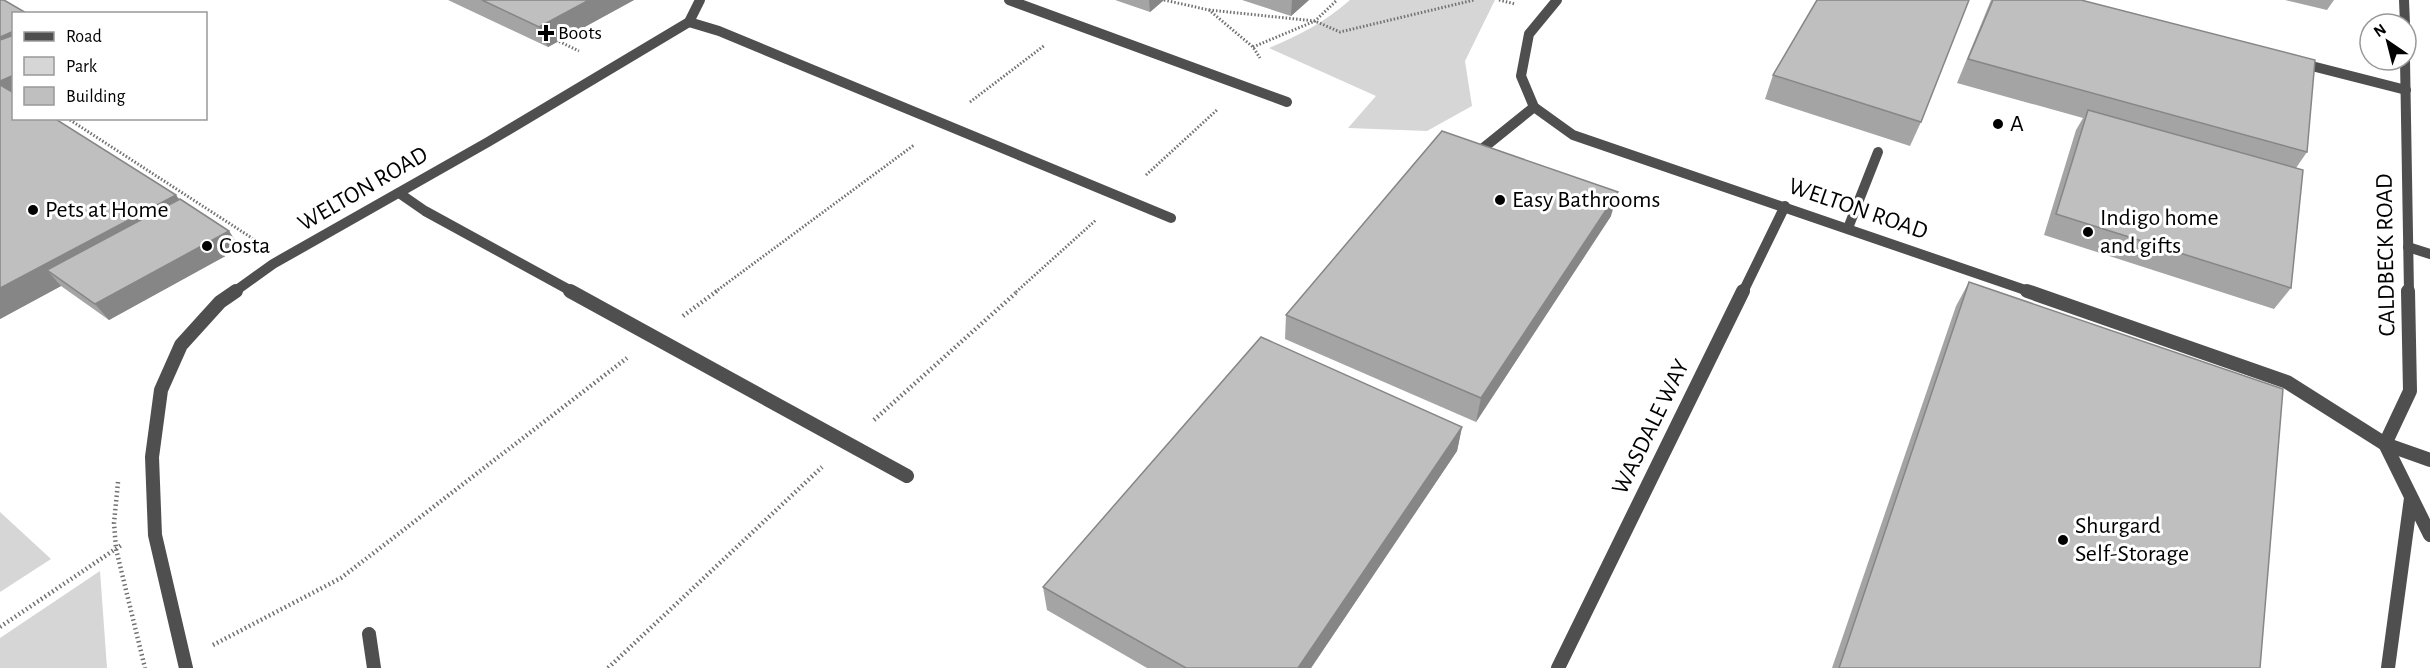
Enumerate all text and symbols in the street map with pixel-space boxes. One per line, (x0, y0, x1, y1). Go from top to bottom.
legend (12, 12, 207, 120)
north arrow (2358, 12, 2418, 72)
text: N (2371, 21, 2389, 40)
place label: Boots (558, 23, 602, 43)
marker: Boots (539, 26, 553, 40)
text: Road (66, 28, 102, 46)
text: Park (66, 58, 98, 76)
text: Building (66, 88, 126, 106)
place label: A (2010, 112, 2024, 136)
marker: A (1991, 117, 2005, 131)
street label: WELTON ROAD (294, 142, 432, 236)
street label: CALDBECK ROAD (2373, 173, 2399, 337)
street label: WELTON ROAD (1785, 174, 1931, 244)
place label: Easy Bathrooms (1512, 188, 1660, 212)
marker: Easy Bathrooms (1493, 193, 1507, 207)
place label: Pets at Home (45, 198, 168, 222)
marker: Pets at Home (26, 203, 40, 217)
place label: Indigo home and gifts (2100, 206, 2219, 258)
marker: Indigo home and gifts (2081, 225, 2095, 239)
place label: Costa (219, 234, 270, 258)
marker: Costa (200, 239, 214, 253)
street label: WASDALE WAY (1608, 355, 1694, 498)
place label: Shurgard Self-Storage (2075, 514, 2189, 566)
marker: Shurgard Self-Storage (2056, 533, 2070, 547)

